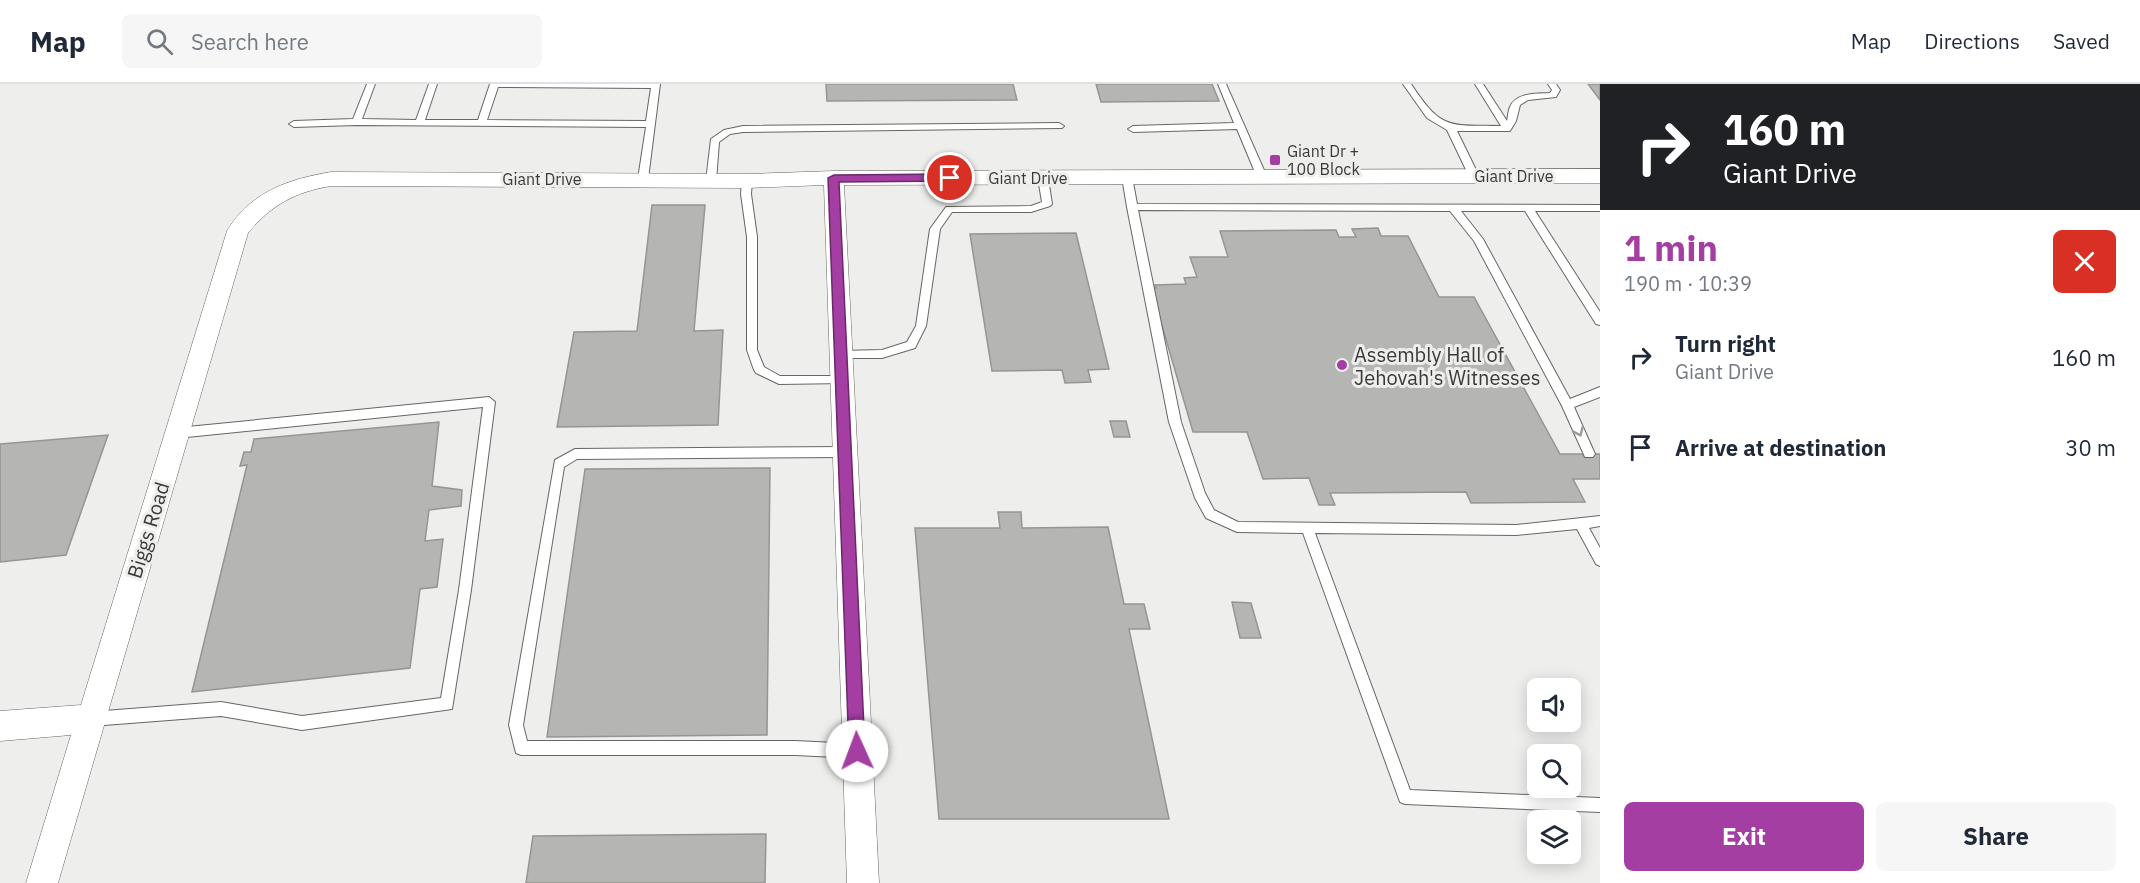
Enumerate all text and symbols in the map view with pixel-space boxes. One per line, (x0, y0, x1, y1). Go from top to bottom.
search box (122, 14, 542, 68)
text: Map (30, 23, 86, 60)
icon: search (143, 25, 176, 58)
text: Search here (191, 27, 309, 56)
text: Map (1851, 27, 1891, 55)
text: Directions (1924, 27, 2020, 55)
text: Saved (2053, 27, 2110, 55)
text: 160 m (1723, 102, 1846, 157)
icon: right (1624, 108, 1702, 186)
place label: Giant Dr + 100 Block (1287, 141, 1360, 179)
pin (924, 152, 975, 203)
marker: Giant Dr + 100 Block (1268, 153, 1282, 167)
text: Giant Drive (1723, 155, 1857, 190)
icon: arrive (933, 161, 966, 194)
street label: Giant Drive (1474, 166, 1554, 186)
street label: Giant Drive (988, 168, 1068, 188)
street label: Giant Drive (502, 169, 582, 189)
text: 1 min (1624, 224, 1718, 271)
button: close (2053, 230, 2116, 293)
text: 190 m · 10:39 (1624, 270, 1752, 297)
text: Turn right (1675, 329, 1776, 358)
place label: Assembly Hall of Jehovah's Witnesses (1354, 341, 1541, 391)
icon: right (1624, 341, 1657, 374)
text: 160 m (2052, 343, 2116, 372)
marker: Assembly Hall of Jehovah's Witnesses (1335, 358, 1349, 372)
text: Giant Drive (1675, 358, 1774, 385)
one-way arrow (1572, 426, 1584, 437)
icon: arrive (1624, 431, 1657, 464)
text: Arrive at destination (1675, 433, 1886, 462)
text: 30 m (2065, 433, 2116, 462)
street label: Biggs Road (121, 478, 175, 582)
map controls (1527, 678, 1581, 864)
button: sound (1527, 678, 1581, 732)
position arrow (825, 719, 889, 783)
button: search (1527, 744, 1581, 798)
button: Exit (1624, 802, 1864, 871)
button: Share (1876, 802, 2116, 871)
button: layers (1527, 810, 1581, 864)

